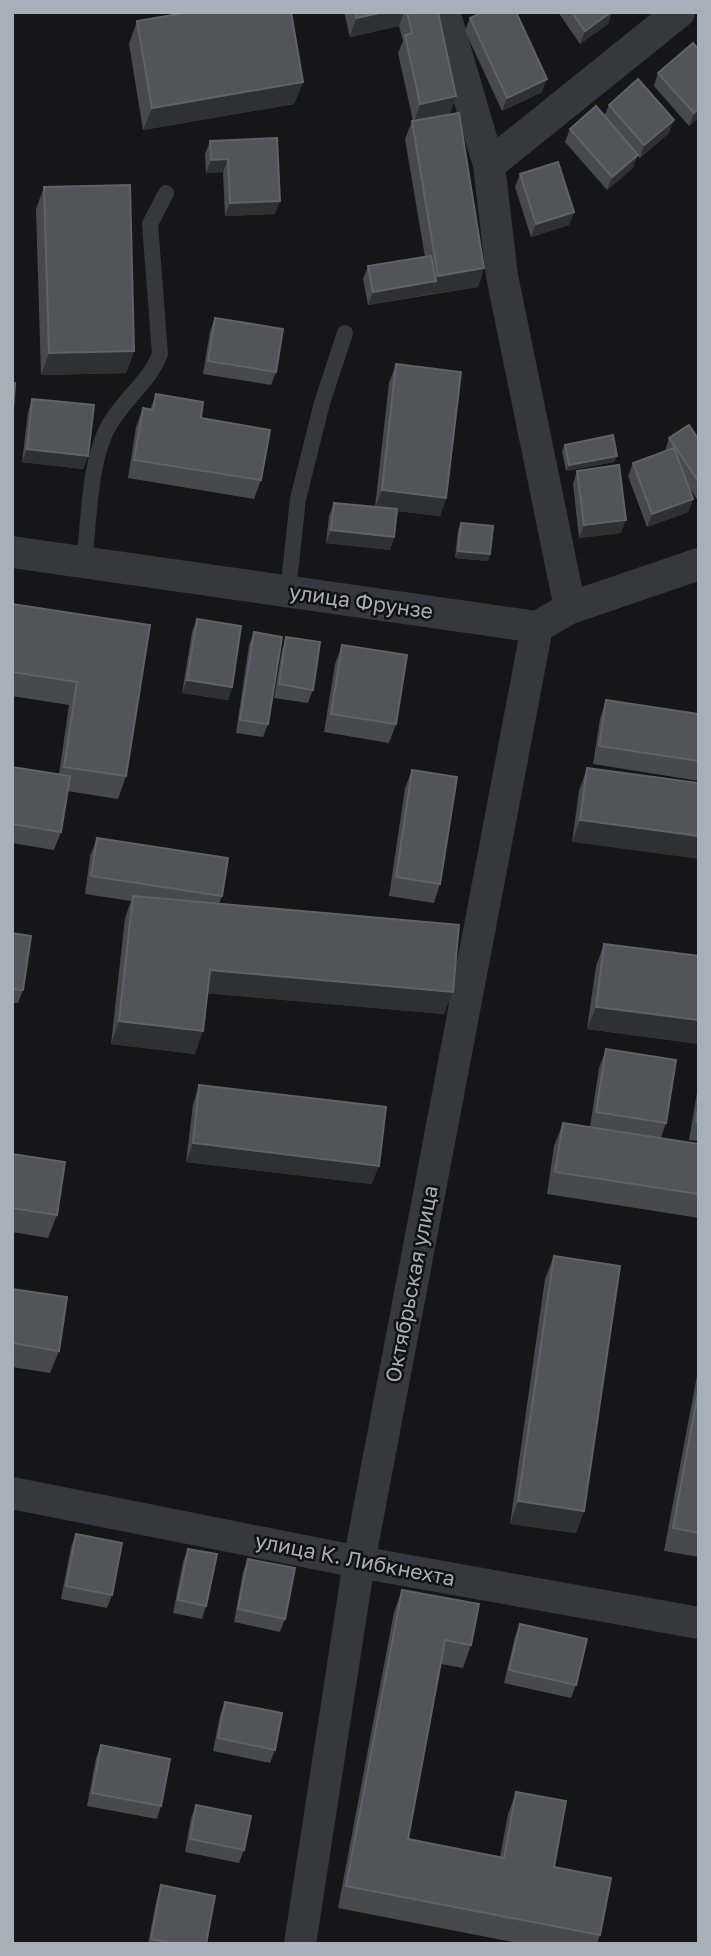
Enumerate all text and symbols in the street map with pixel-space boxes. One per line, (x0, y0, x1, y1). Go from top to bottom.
street label: улица Фрунзе (287, 578, 435, 624)
street label: Октябрьская улица (379, 1183, 443, 1385)
street label: улица К. Либкнехта (253, 1527, 457, 1591)

